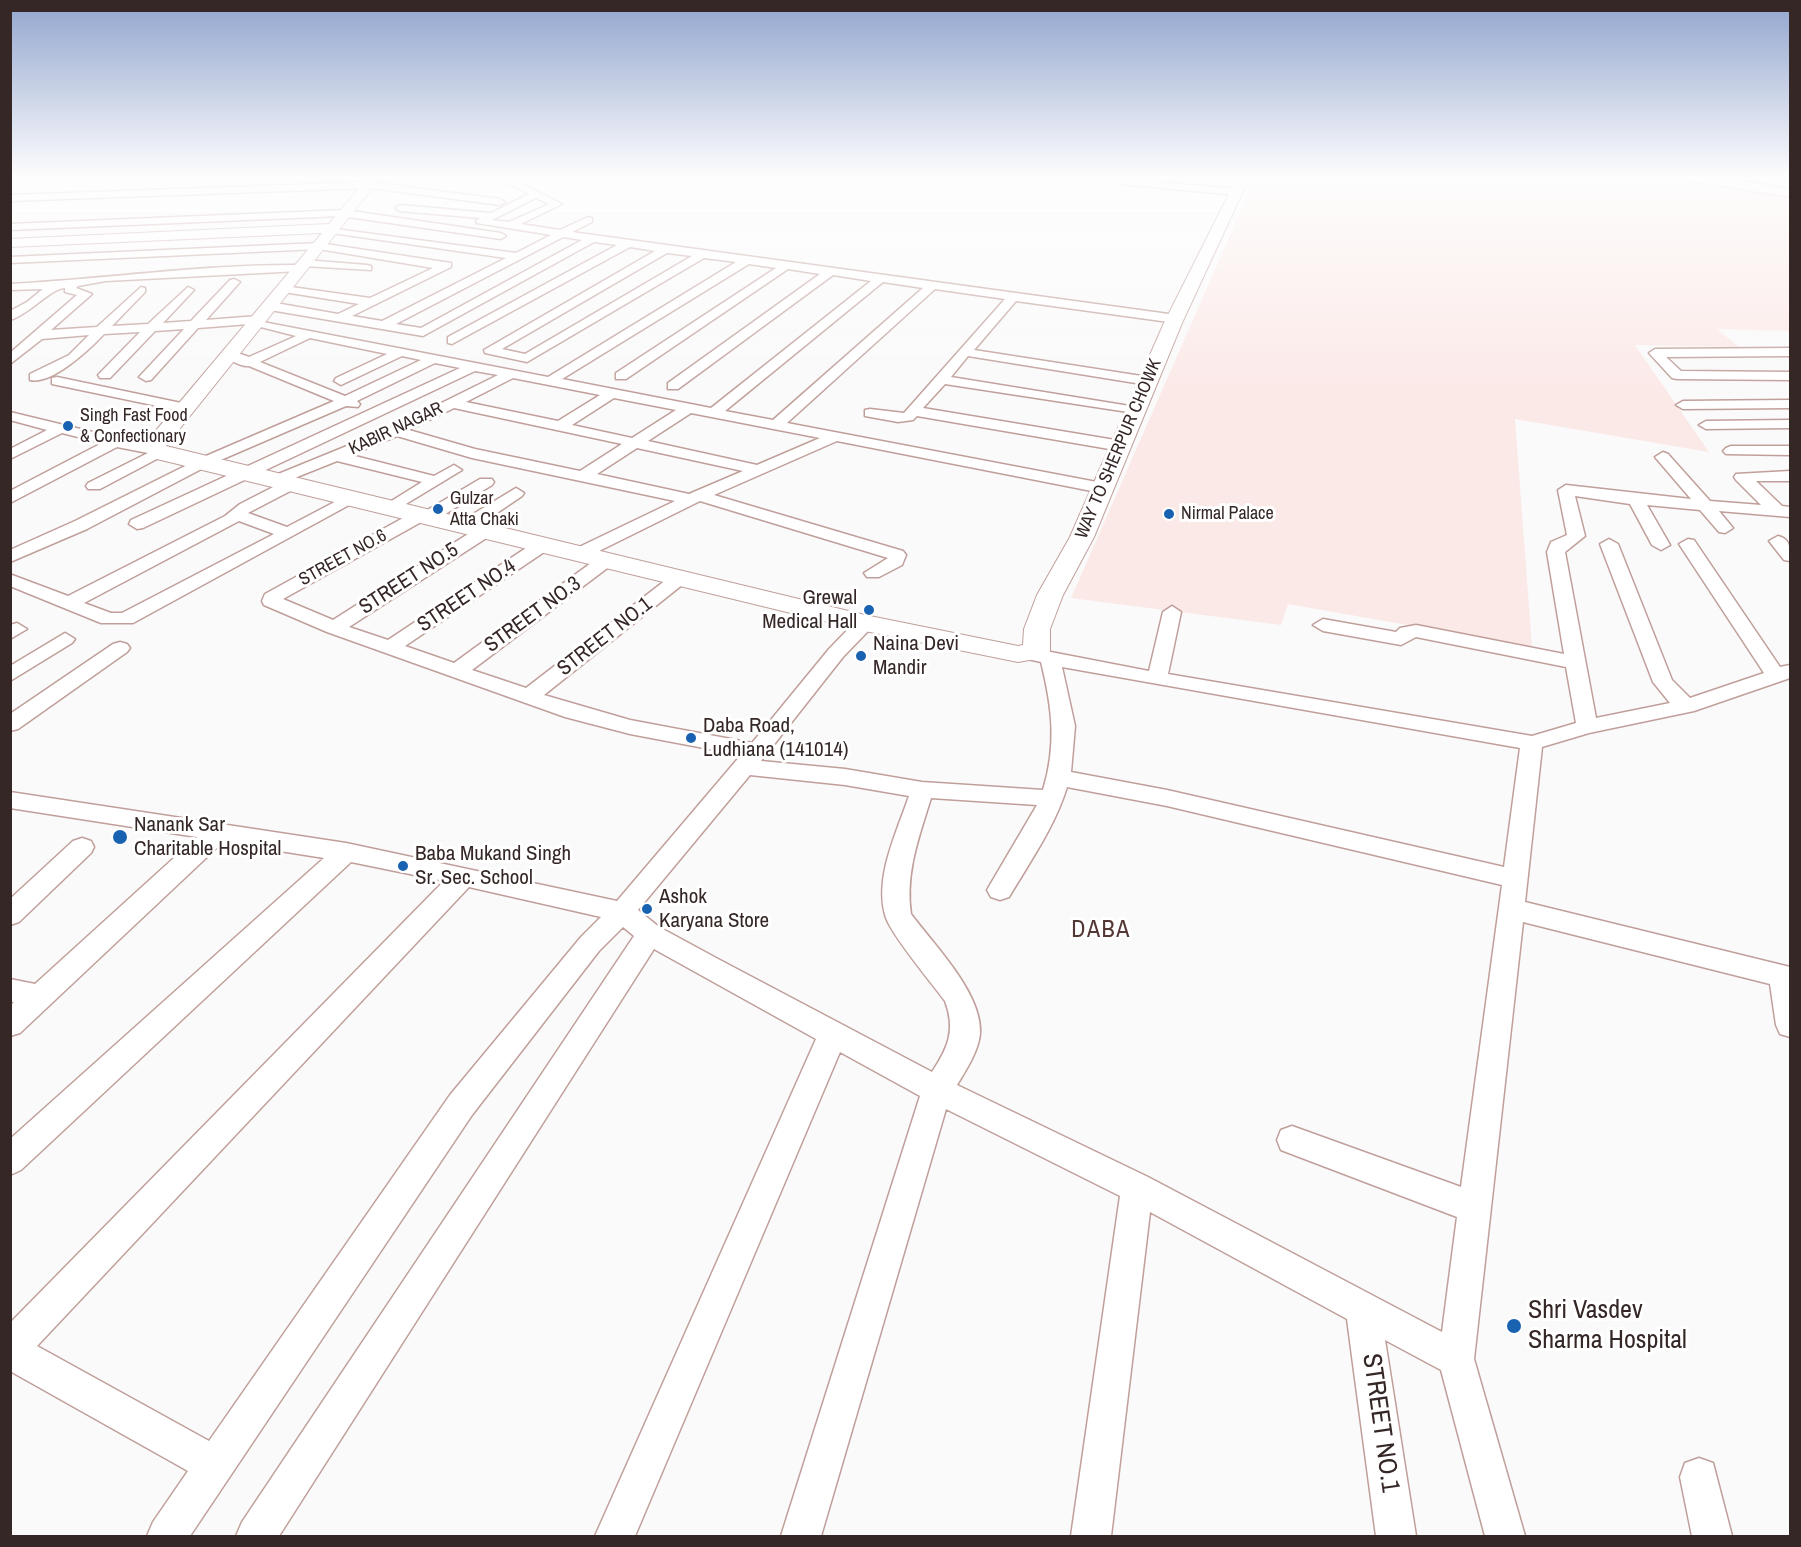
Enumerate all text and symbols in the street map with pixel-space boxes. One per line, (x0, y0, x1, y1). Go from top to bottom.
street label: WAY TO SHERPUR CHOWK (1071, 356, 1167, 542)
street label: KABIR NAGAR (346, 398, 446, 460)
place label: Singh Fast Food & Confectionary (80, 405, 188, 448)
marker: Singh Fast Food & Confectionary (61, 419, 75, 433)
place label: Gulzar Atta Chaki (450, 488, 519, 530)
marker: Gulzar Atta Chaki (431, 502, 445, 516)
place label: Nirmal Palace (1181, 503, 1274, 525)
marker: Nirmal Palace (1162, 507, 1176, 521)
street label: STREET NO.6 (295, 525, 391, 591)
street label: STREET NO.5 (355, 538, 463, 620)
street label: STREET NO.4 (413, 554, 521, 638)
street label: STREET NO.3 (480, 572, 586, 658)
place label: Grewal Medical Hall (762, 585, 857, 635)
street label: STREET NO.1 (553, 592, 657, 682)
marker: Grewal Medical Hall (862, 603, 876, 617)
place label: Naina Devi Mandir (873, 631, 959, 681)
marker: Naina Devi Mandir (854, 649, 868, 663)
place label: Daba Road, Ludhiana (141014) (703, 713, 849, 763)
marker: Daba Road, Ludhiana (141014) (684, 731, 698, 745)
place label: Nanank Sar Charitable Hospital (134, 812, 281, 862)
marker: Nanank Sar Charitable Hospital (111, 828, 129, 846)
place label: Baba Mukand Singh Sr. Sec. School (415, 841, 571, 891)
marker: Baba Mukand Singh Sr. Sec. School (396, 859, 410, 873)
place label: Ashok Karyana Store (659, 884, 769, 934)
marker: Ashok Karyana Store (640, 902, 654, 916)
district label: DABA (1071, 917, 1131, 945)
place label: Shri Vasdev Sharma Hospital (1528, 1295, 1687, 1356)
marker: Shri Vasdev Sharma Hospital (1505, 1317, 1523, 1335)
street label: STREET NO.1 (1355, 1352, 1405, 1494)

